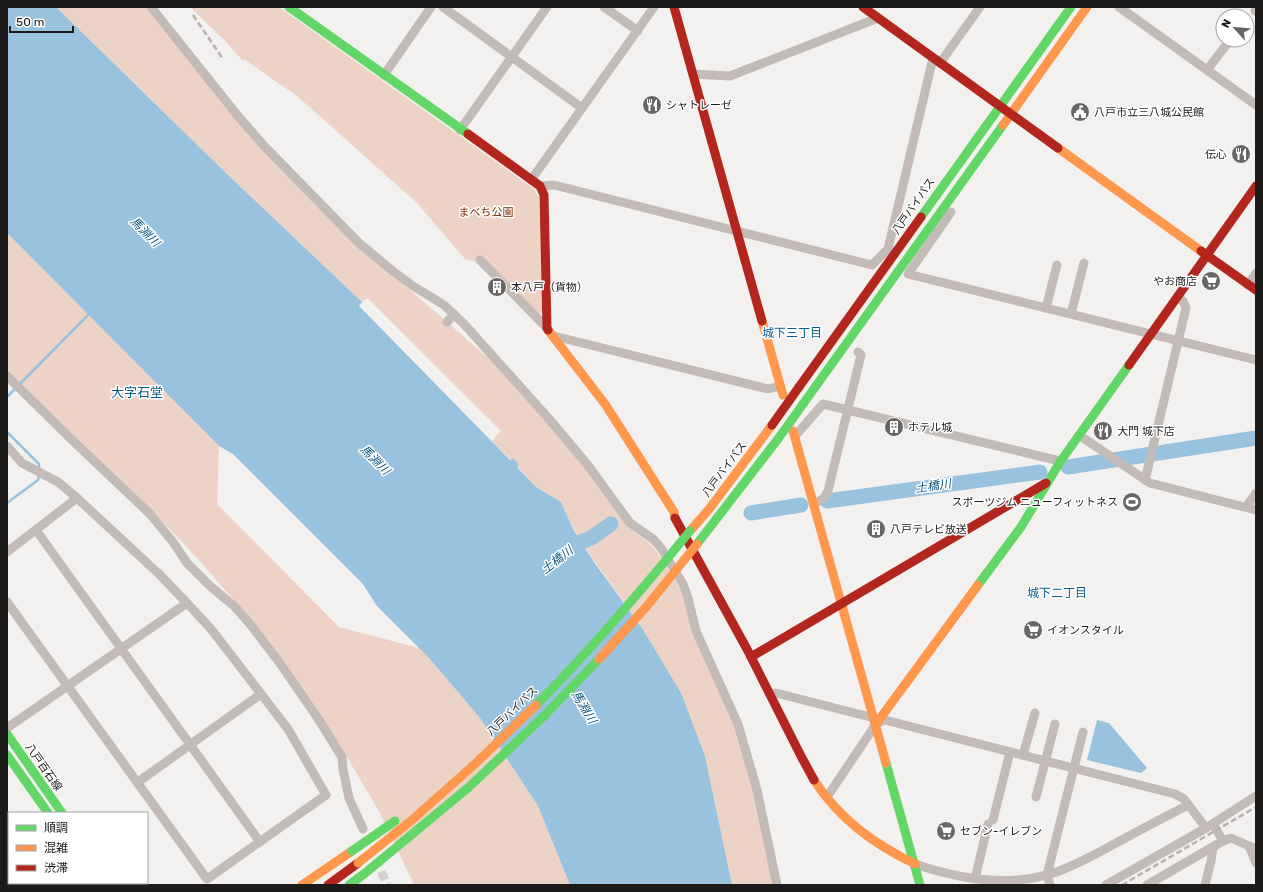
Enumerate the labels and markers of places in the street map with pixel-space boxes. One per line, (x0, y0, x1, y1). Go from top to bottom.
restaurant icon: シャトレーゼ (641, 94, 663, 116)
place label: シャトレーゼ (666, 99, 732, 112)
public building icon: 八戸市立三八城公民館 (1069, 101, 1091, 123)
place label: 八戸市立三八城公民館 (1094, 106, 1204, 119)
restaurant icon: 伝心 (1230, 143, 1252, 165)
place label: 伝心 (1205, 148, 1227, 161)
supermarket icon: やお商店 (1200, 270, 1222, 292)
place label: やお商店 (1153, 275, 1197, 288)
building icon: 本八戸（貨物） (486, 276, 508, 298)
place label: 本八戸（貨物） (511, 281, 588, 294)
building icon: ホテル城 (883, 416, 905, 438)
restaurant icon: 大門 城下店 (1092, 420, 1114, 442)
place label: ホテル城 (908, 421, 952, 434)
place label: 大門 城下店 (1117, 425, 1175, 438)
sports icon: スポーツジム ニューフィットネス (1121, 491, 1143, 513)
place label: スポーツジム ニューフィットネス (951, 496, 1118, 509)
building icon: 八戸テレビ放送 (865, 518, 887, 540)
place label: 八戸テレビ放送 (890, 523, 967, 536)
supermarket icon: イオンスタイル (1022, 619, 1044, 641)
place label: イオンスタイル (1047, 624, 1124, 637)
supermarket icon: セブン-イレブン (935, 820, 957, 842)
place label: セブン-イレブン (960, 825, 1042, 838)

